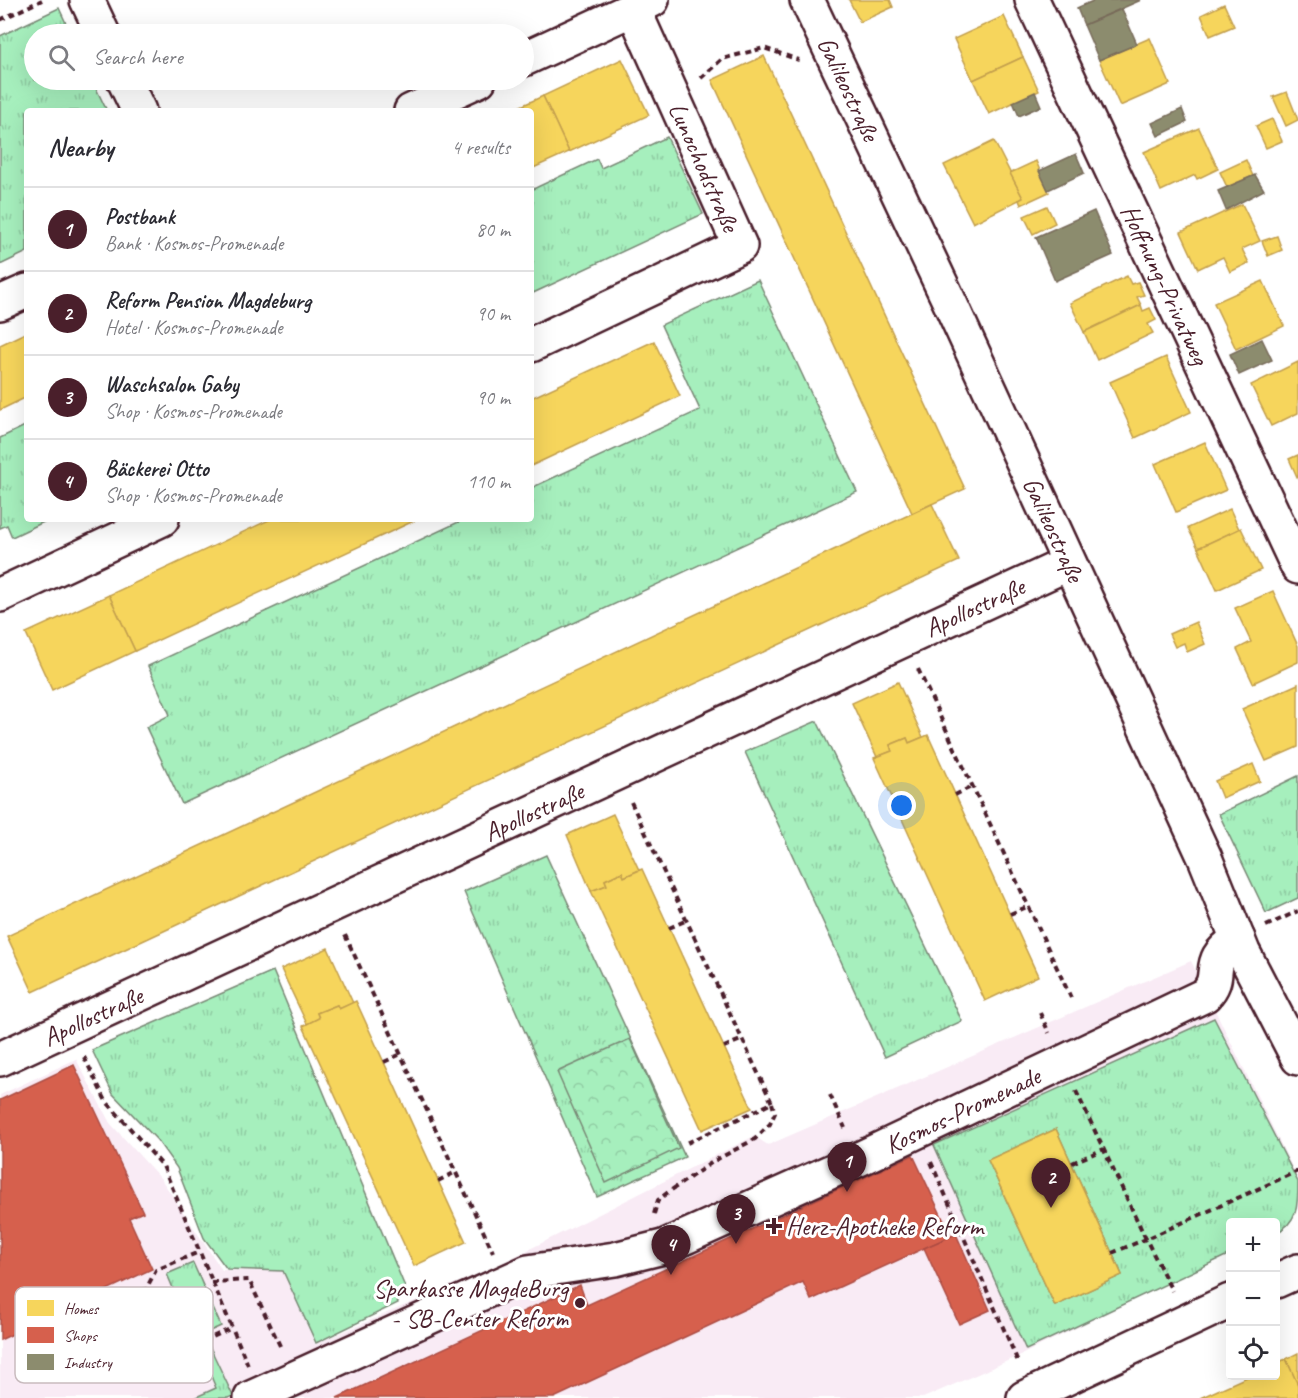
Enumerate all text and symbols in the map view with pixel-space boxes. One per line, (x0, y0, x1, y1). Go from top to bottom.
search box (24, 24, 534, 90)
street label: Galileostraße (810, 31, 889, 148)
icon: search (45, 41, 78, 74)
text: Search here (93, 43, 183, 71)
street label: Lunochodstraße (661, 97, 748, 239)
text: Nearby (48, 131, 113, 164)
text: 4 results (451, 135, 510, 160)
street label: Hoffnung-Privatweg (1114, 199, 1218, 371)
text: Postbank (105, 203, 175, 231)
text: 1 (63, 217, 72, 242)
text: 80 m (476, 217, 510, 242)
text: Bank · Kosmos-Promenade (105, 231, 283, 256)
text: Reform Pension Magdeburg (105, 287, 311, 315)
text: 2 (63, 301, 72, 326)
text: 90 m (476, 301, 510, 326)
text: Hotel · Kosmos-Promenade (105, 315, 283, 340)
text: Waschsalon Gaby (105, 371, 238, 399)
text: 3 (63, 385, 72, 410)
text: 90 m (476, 385, 510, 410)
text: Shop · Kosmos-Promenade (105, 399, 282, 424)
text: Bäckerei Otto (105, 455, 209, 483)
text: 4 (63, 469, 72, 494)
text: 110 m (467, 469, 510, 494)
street label: Galileostraße (1016, 472, 1093, 589)
text: Shop · Kosmos-Promenade (105, 483, 282, 508)
street label: Apollostraße (919, 569, 1032, 644)
street label: Apollostraße (478, 773, 591, 849)
your location (887, 791, 916, 820)
street label: Apollostraße (37, 978, 150, 1053)
street label: Kosmos-Promenade (879, 1058, 1048, 1161)
pin: 1 (828, 1142, 866, 1192)
pin: 2 (1032, 1158, 1070, 1208)
pin: 3 (716, 1194, 756, 1244)
place label: Herz-Apotheke Reform (786, 1210, 986, 1243)
map controls (1226, 1218, 1280, 1380)
button: + (1226, 1218, 1280, 1272)
marker: Herz-Apotheke Reform (767, 1219, 781, 1233)
pin: 4 (652, 1226, 690, 1275)
place label: Sparkasse MagdeBurg - SB-Center Reform (373, 1272, 570, 1335)
button: − (1226, 1272, 1280, 1326)
legend (15, 1287, 213, 1383)
marker: Sparkasse MagdeBurg - SB-Center Reform (573, 1296, 587, 1310)
text: Homes (64, 1299, 100, 1319)
text: Shops (64, 1326, 98, 1346)
button: locate (1226, 1326, 1280, 1380)
text: Industry (64, 1353, 113, 1373)

